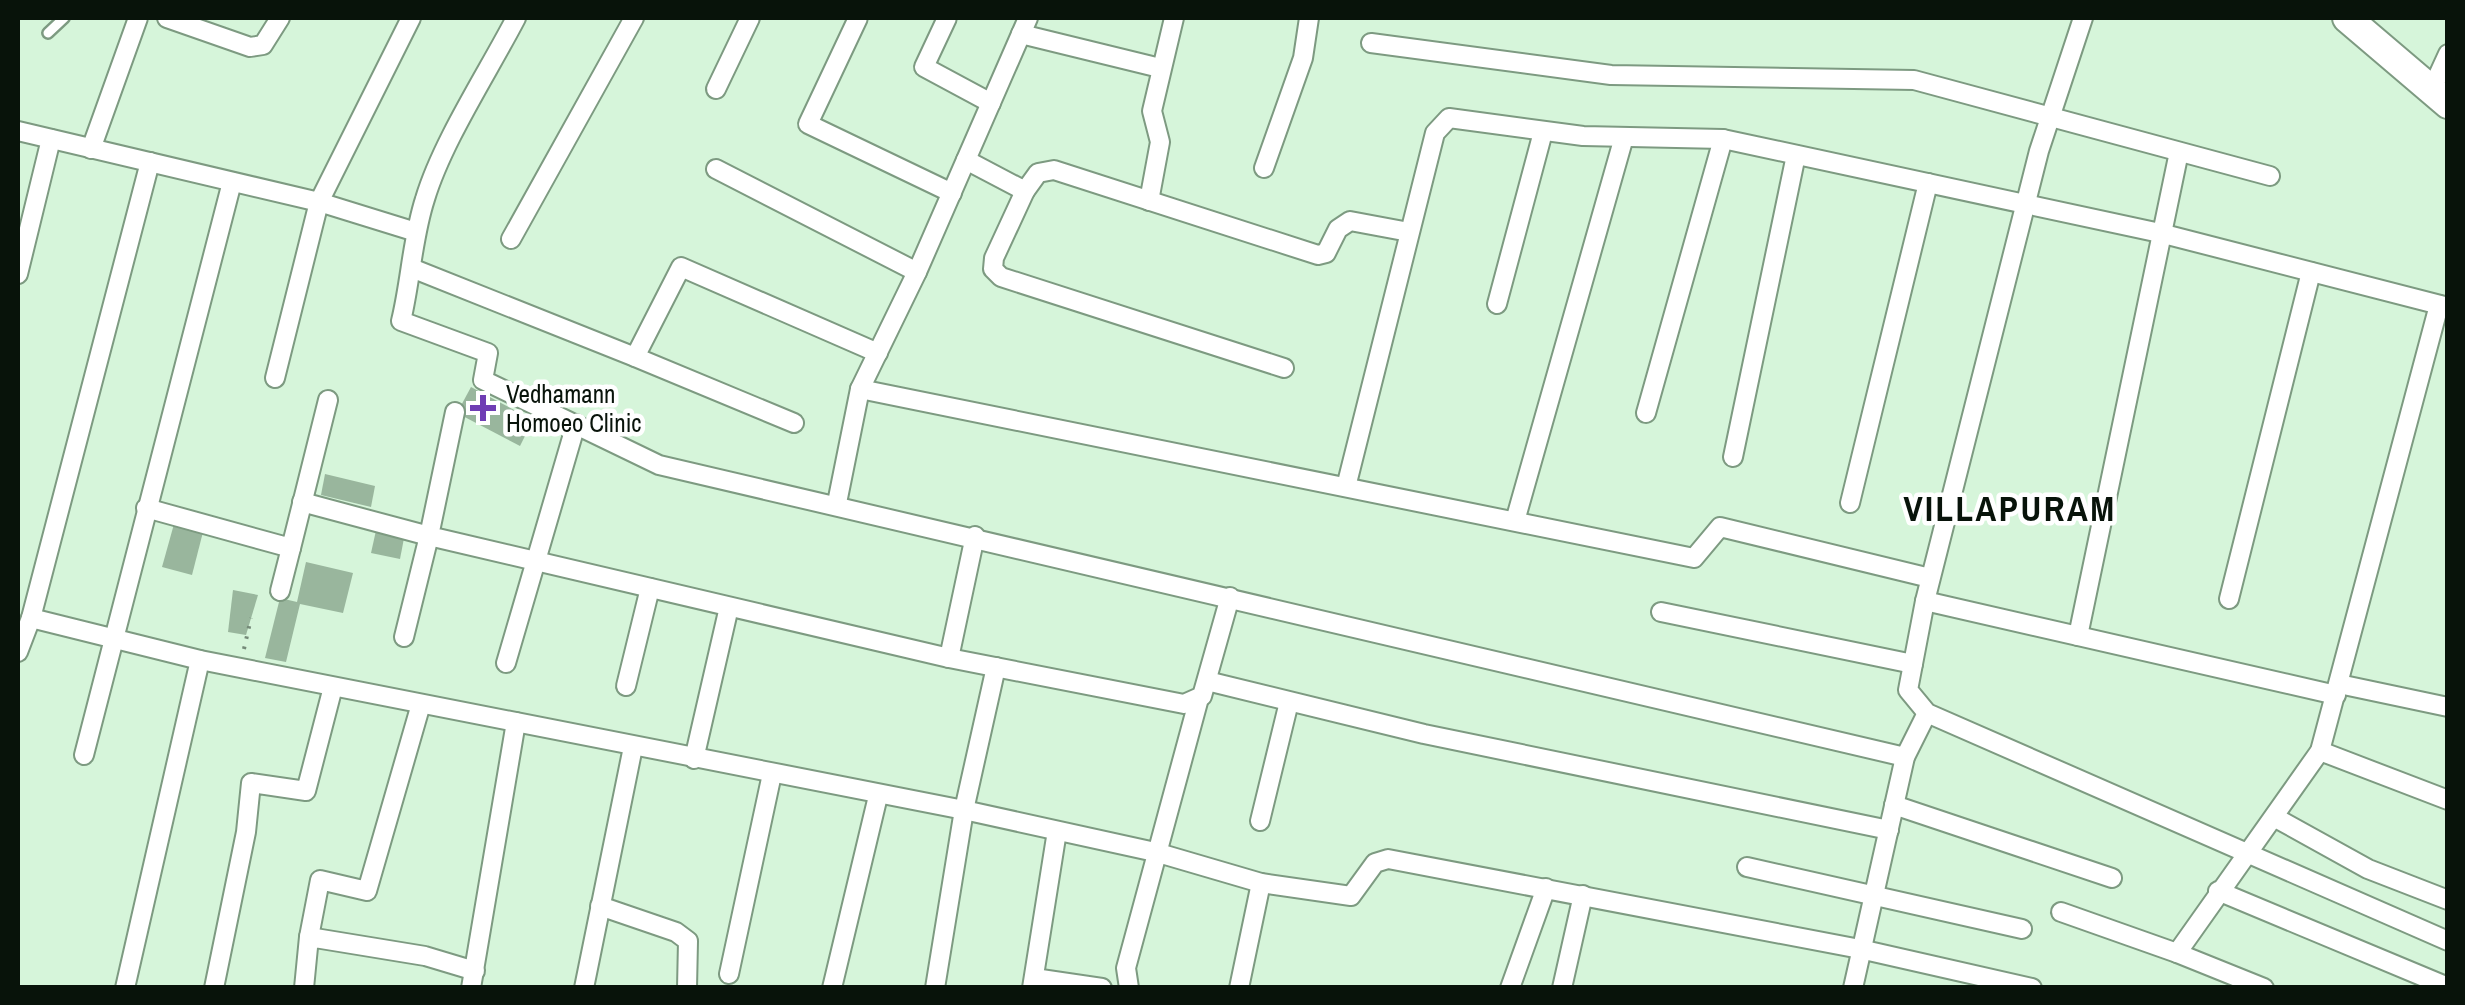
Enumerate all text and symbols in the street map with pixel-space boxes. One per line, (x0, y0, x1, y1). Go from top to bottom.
place label: Vedhamann Homoeo Clinic (506, 377, 642, 440)
marker: Vedhamann Homoeo Clinic (470, 395, 496, 421)
district label: VILLAPURAM (1903, 485, 2117, 532)

